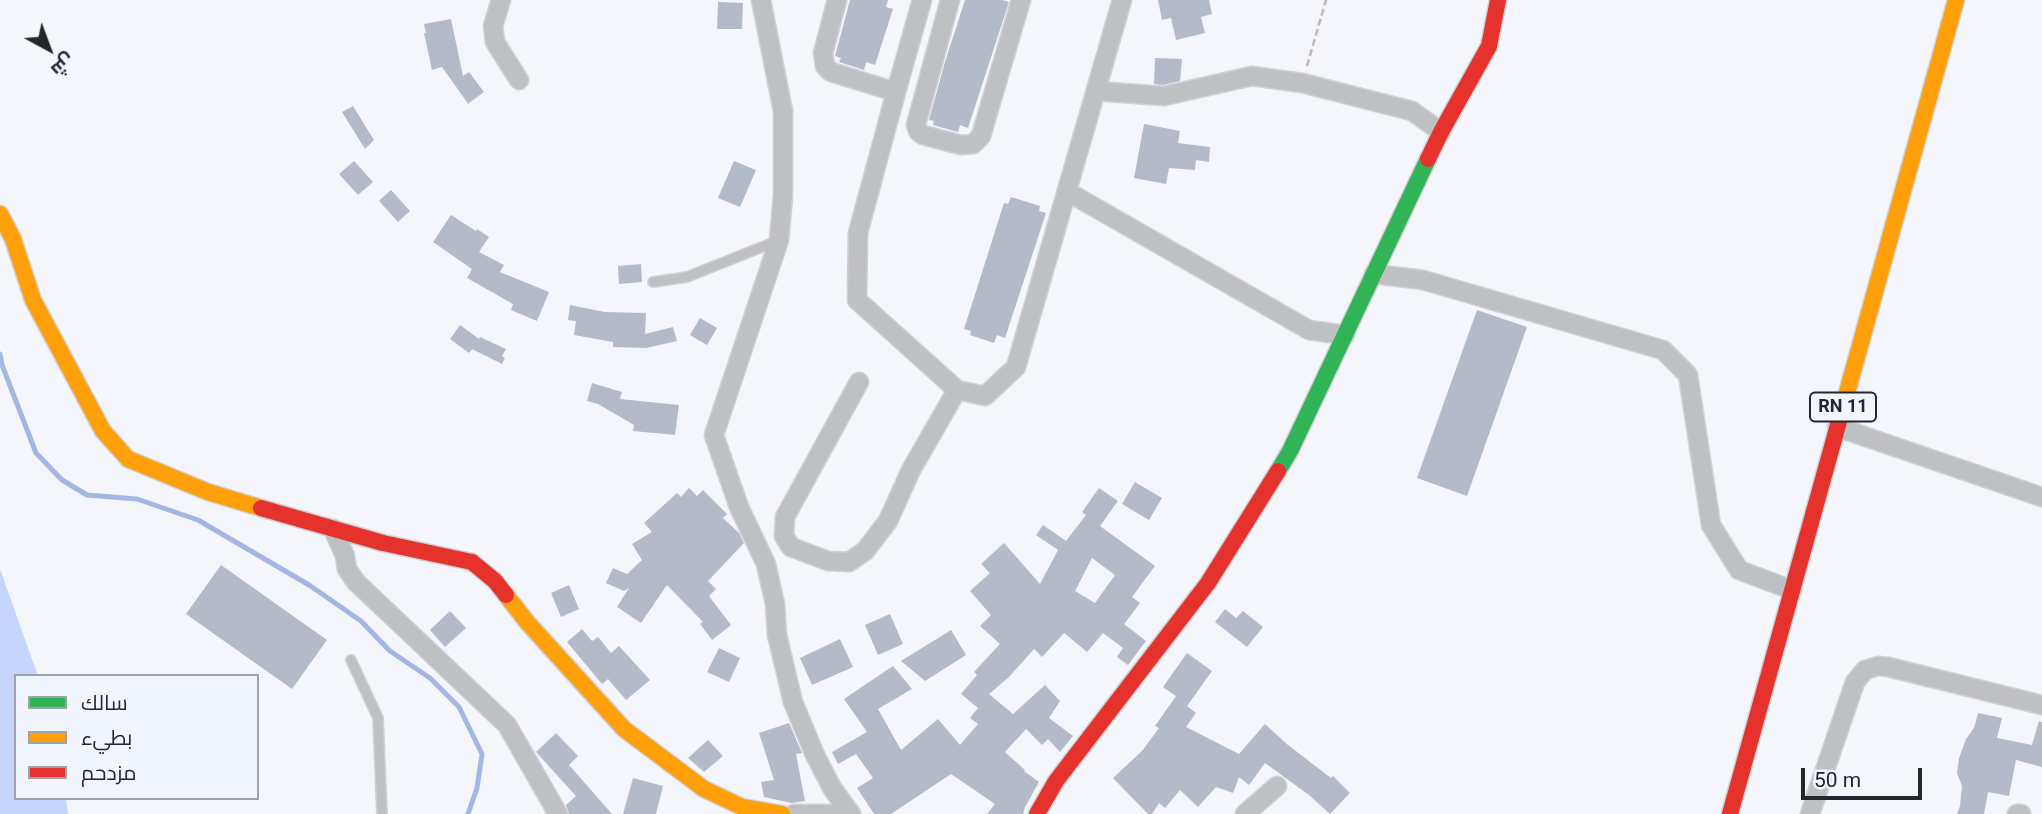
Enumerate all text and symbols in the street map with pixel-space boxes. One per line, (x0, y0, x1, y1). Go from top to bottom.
north arrow (14, 14, 84, 84)
text: ش (46, 49, 80, 82)
road number: RN 11 (1810, 393, 1876, 422)
legend (14, 674, 259, 800)
text: سالك (81, 691, 128, 715)
text: بطيء (81, 726, 132, 750)
scale bar (1804, 754, 1925, 798)
text: مزدحم (81, 761, 136, 785)
text: 50 m (1814, 768, 1861, 792)

